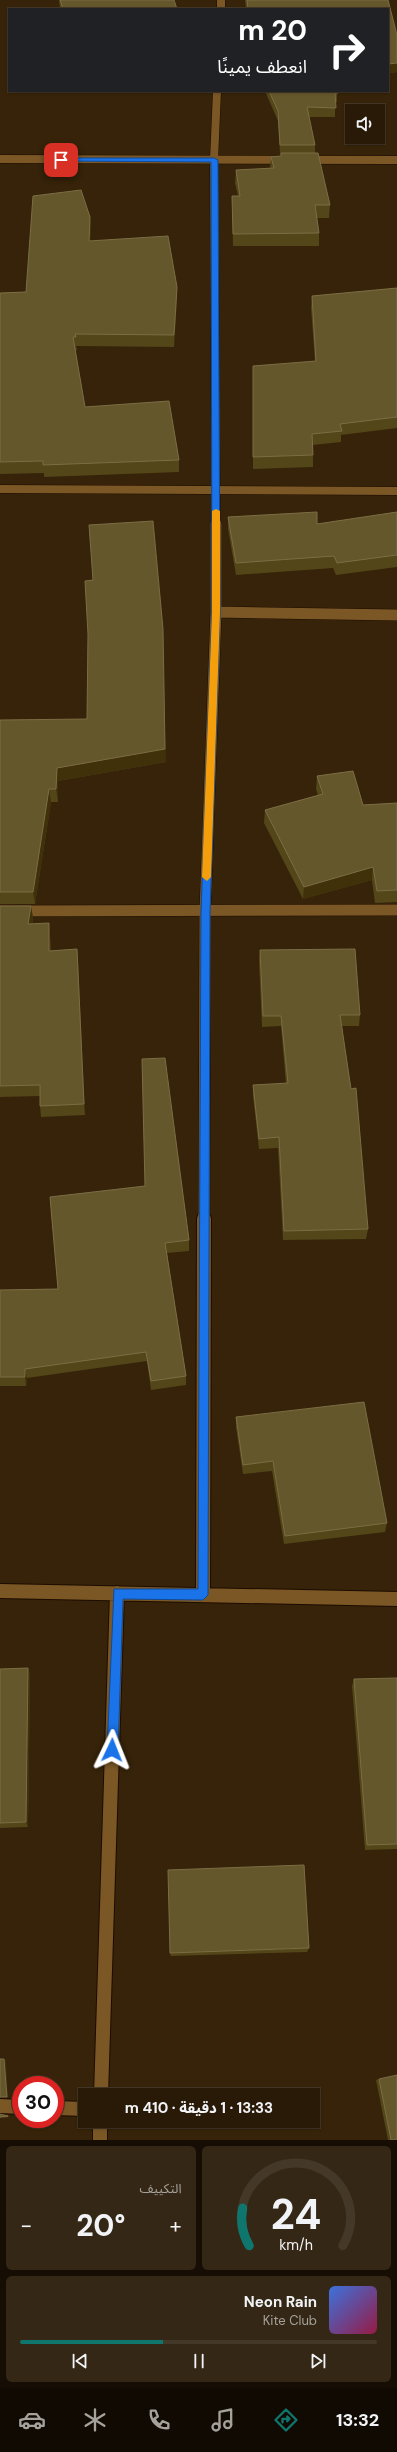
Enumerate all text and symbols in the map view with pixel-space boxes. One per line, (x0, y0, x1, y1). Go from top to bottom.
text: 20 m (238, 12, 307, 49)
icon: right (321, 24, 373, 76)
text: انعطف يمينًا (217, 55, 307, 79)
map controls (345, 104, 385, 144)
button: sound (345, 104, 385, 144)
pin (44, 143, 78, 177)
icon: arrive (50, 149, 72, 171)
position arrow (91, 1729, 133, 1771)
speed limit sign: 30 (12, 2076, 64, 2128)
text: 13:33 · 1 دقيقة · 410 m (125, 2098, 273, 2118)
text: التكييف (140, 2180, 182, 2197)
text: 24 (271, 2188, 322, 2242)
text: 20° (76, 2206, 125, 2245)
text: − (20, 2211, 32, 2240)
text: + (169, 2211, 181, 2240)
text: km/h (279, 2236, 313, 2254)
text: Neon Rain (244, 2292, 317, 2312)
text: Kite Club (263, 2312, 317, 2329)
icon: previous (69, 2350, 91, 2372)
icon: pause (188, 2350, 210, 2372)
icon: next (307, 2350, 329, 2372)
icon: car (18, 2406, 46, 2434)
icon: climate (81, 2406, 109, 2434)
icon: phone (145, 2406, 173, 2434)
icon: music (209, 2406, 237, 2434)
icon: directions (272, 2406, 300, 2434)
text: 13:32 (336, 2408, 379, 2432)

